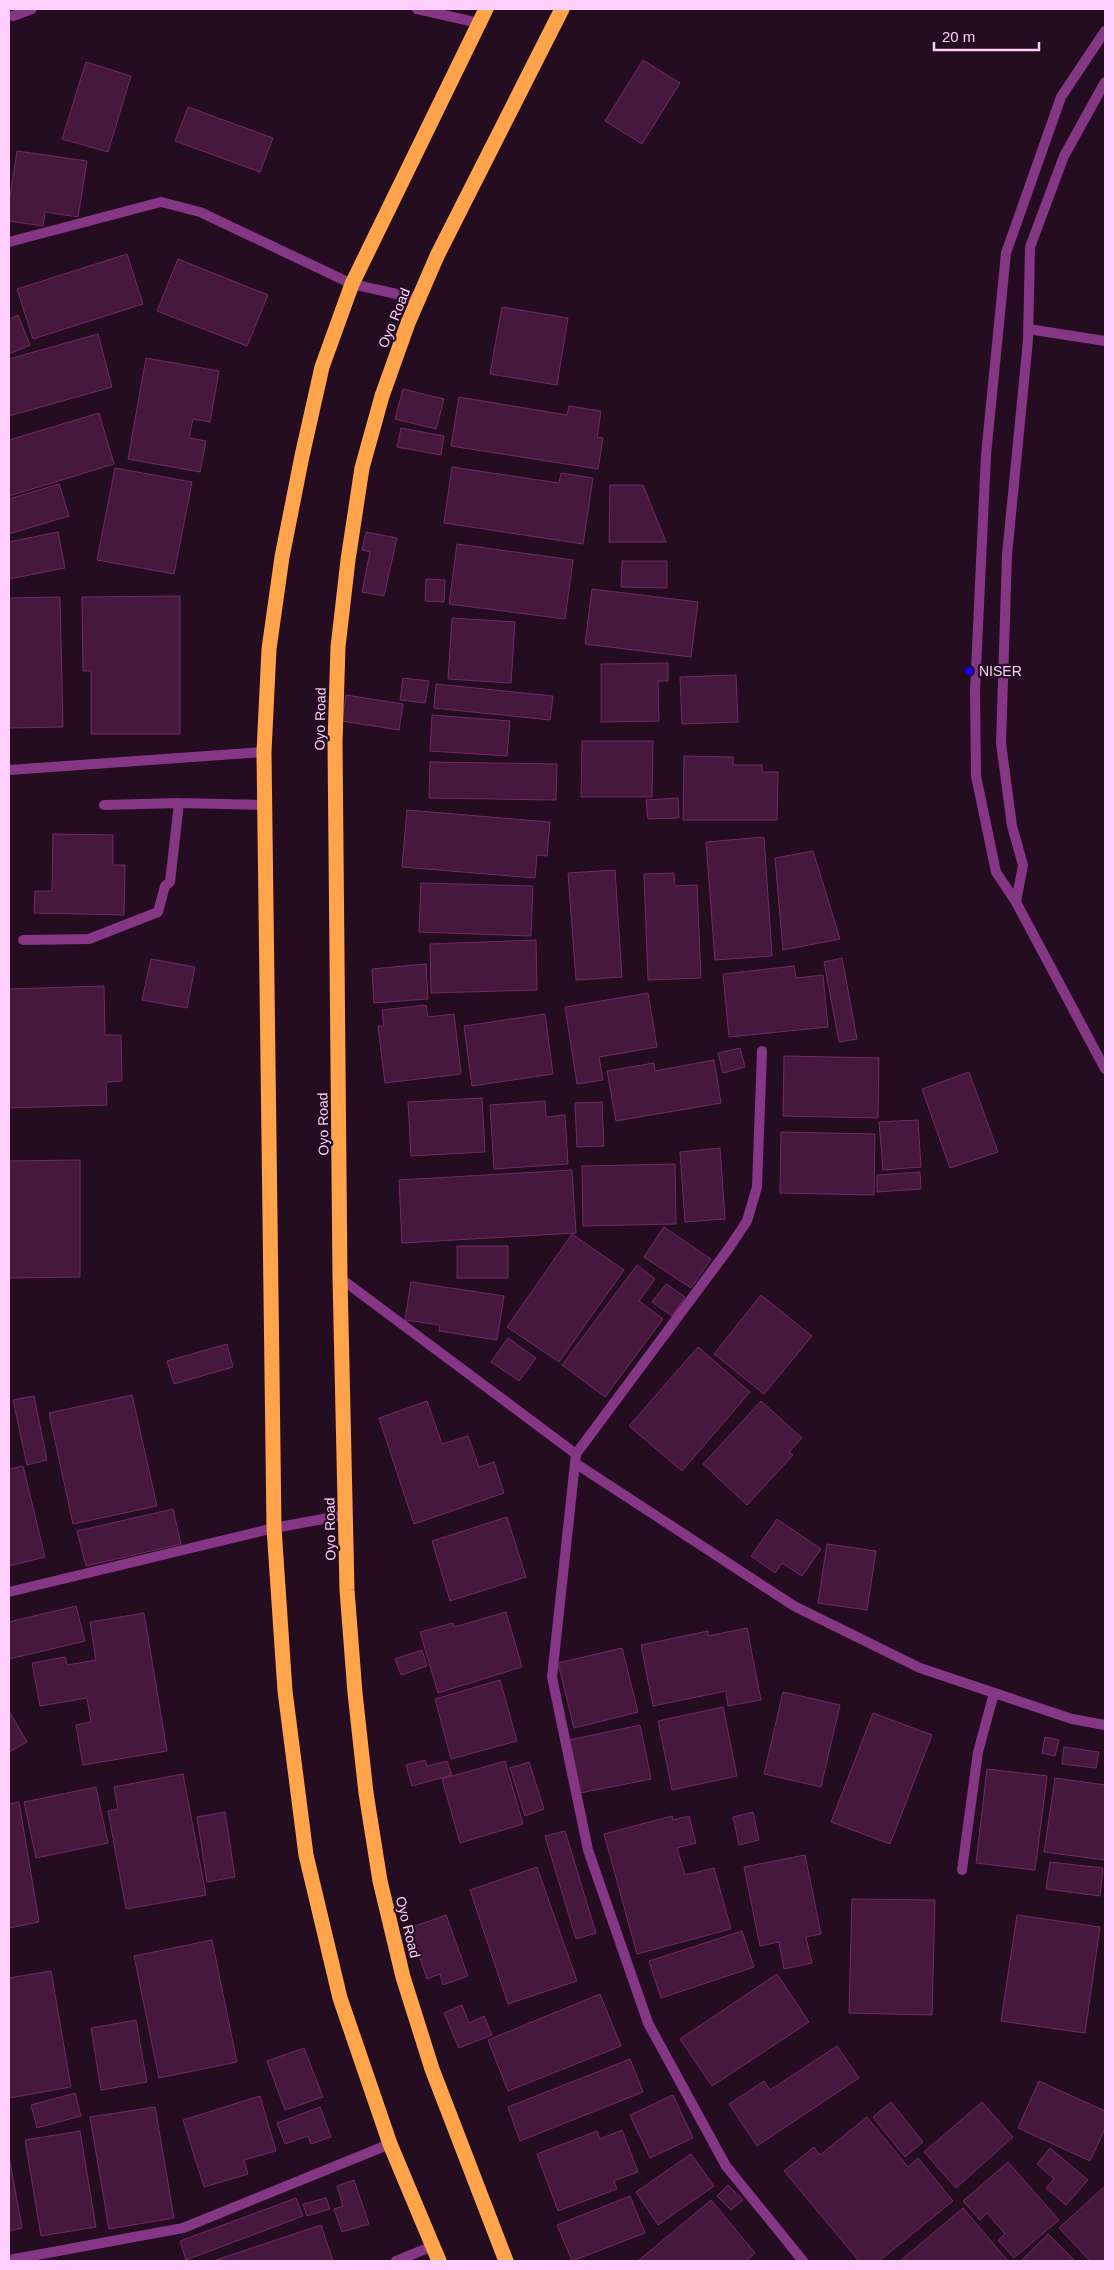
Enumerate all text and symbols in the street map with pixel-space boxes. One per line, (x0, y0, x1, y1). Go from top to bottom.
scale bar (934, 20, 1039, 52)
text: 20 m (942, 28, 975, 45)
street label: Oyo Road (375, 286, 413, 350)
place label: NISER (979, 663, 1022, 679)
marker: NISER (963, 665, 975, 677)
street label: Oyo Road (311, 687, 329, 751)
street label: Oyo Road (314, 1092, 332, 1156)
street label: Oyo Road (321, 1497, 339, 1561)
street label: Oyo Road (393, 1894, 423, 1960)

